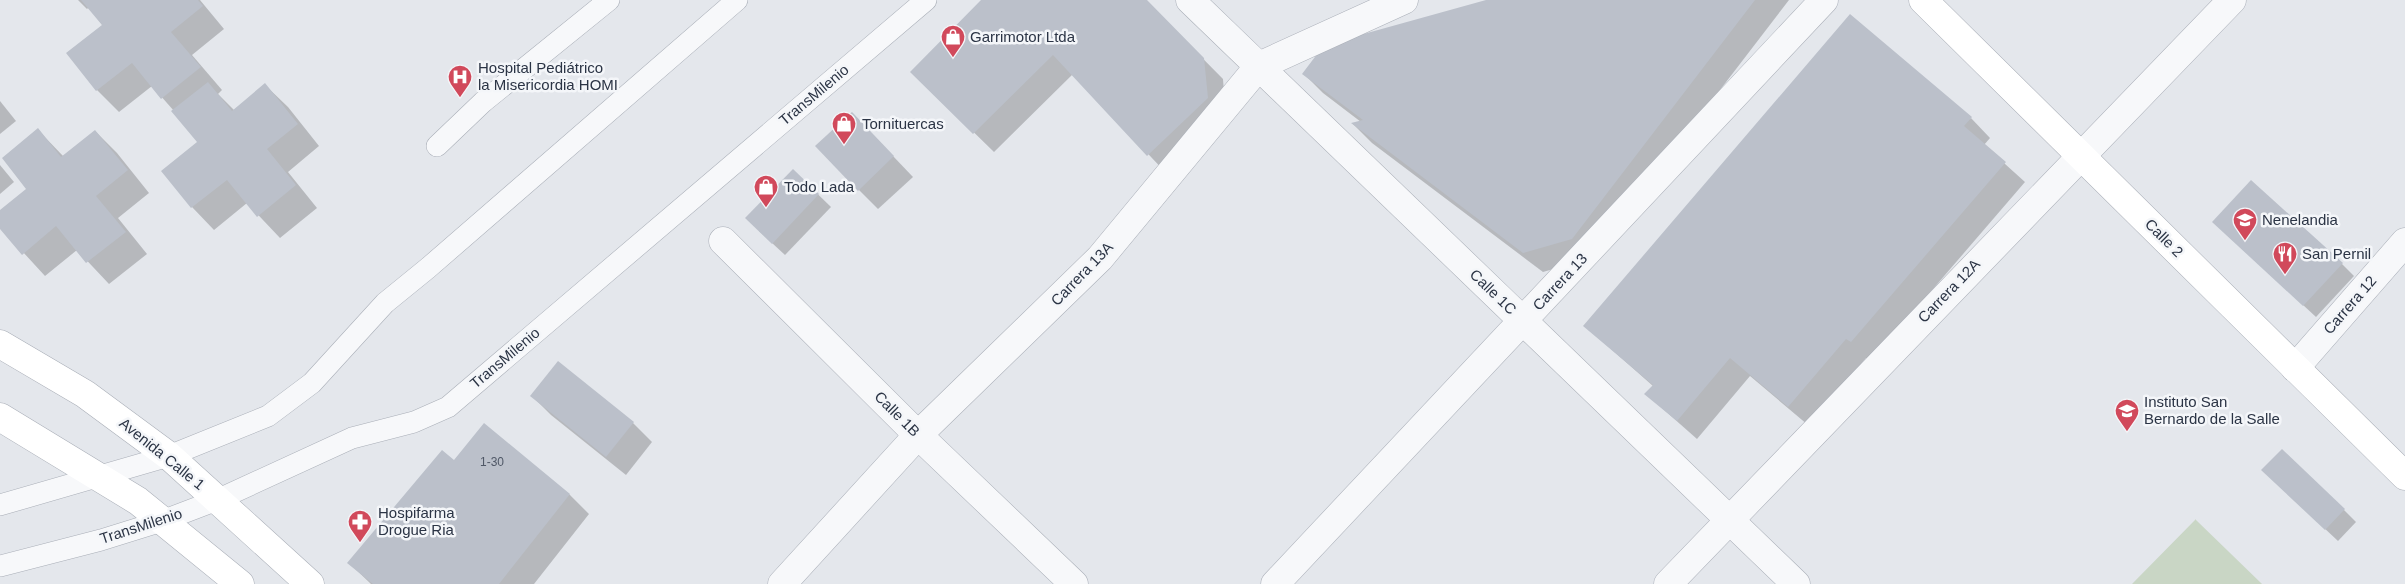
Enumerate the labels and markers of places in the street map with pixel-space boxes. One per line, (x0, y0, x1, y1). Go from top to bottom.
shop icon: Garrimotor Ltda (940, 24, 966, 58)
place label: Garrimotor Ltda (970, 28, 1076, 45)
place label: Hospital Pediátrico la Misericordia HOMI (478, 59, 618, 93)
hospital icon: Hospital Pediátrico la Misericordia HOMI (447, 64, 473, 98)
shop icon: Tornituercas (831, 111, 857, 145)
place label: Tornituercas (862, 115, 944, 132)
shop icon: Todo Lada (753, 174, 779, 208)
place label: Todo Lada (784, 178, 855, 195)
school or university icon: Nenelandia (2232, 207, 2258, 241)
place label: Nenelandia (2262, 211, 2339, 228)
restaurant icon: San Pernil (2272, 241, 2298, 275)
place label: San Pernil (2302, 245, 2371, 262)
place label: Instituto San Bernardo de la Salle (2144, 393, 2280, 427)
school or university icon: Instituto San Bernardo de la Salle (2114, 398, 2140, 432)
place label: Hospifarma Drogue Ria (378, 504, 455, 538)
pharmacy icon: Hospifarma Drogue Ria (347, 509, 373, 543)

